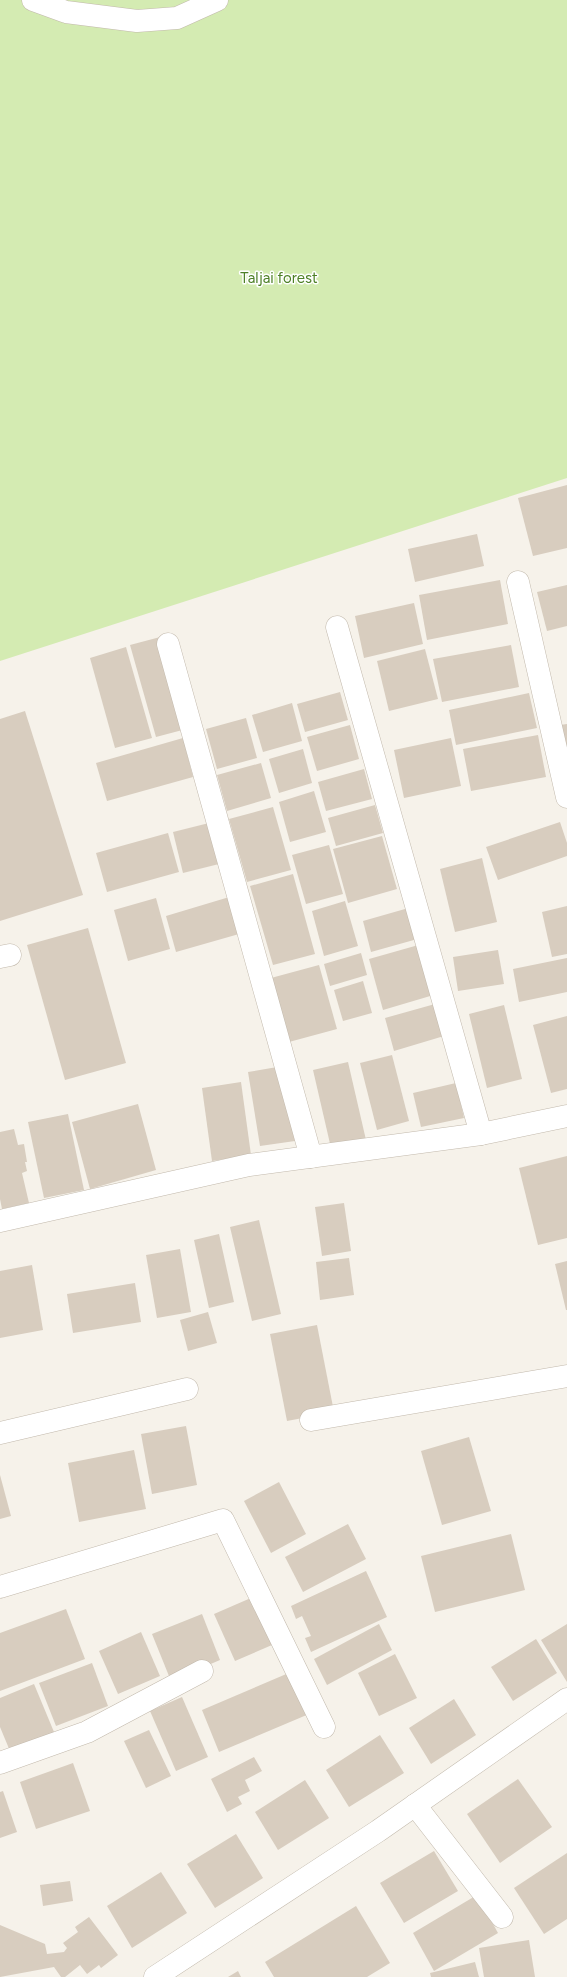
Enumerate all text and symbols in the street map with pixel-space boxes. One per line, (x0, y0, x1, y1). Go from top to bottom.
park label: Taljai forest (240, 269, 318, 287)

